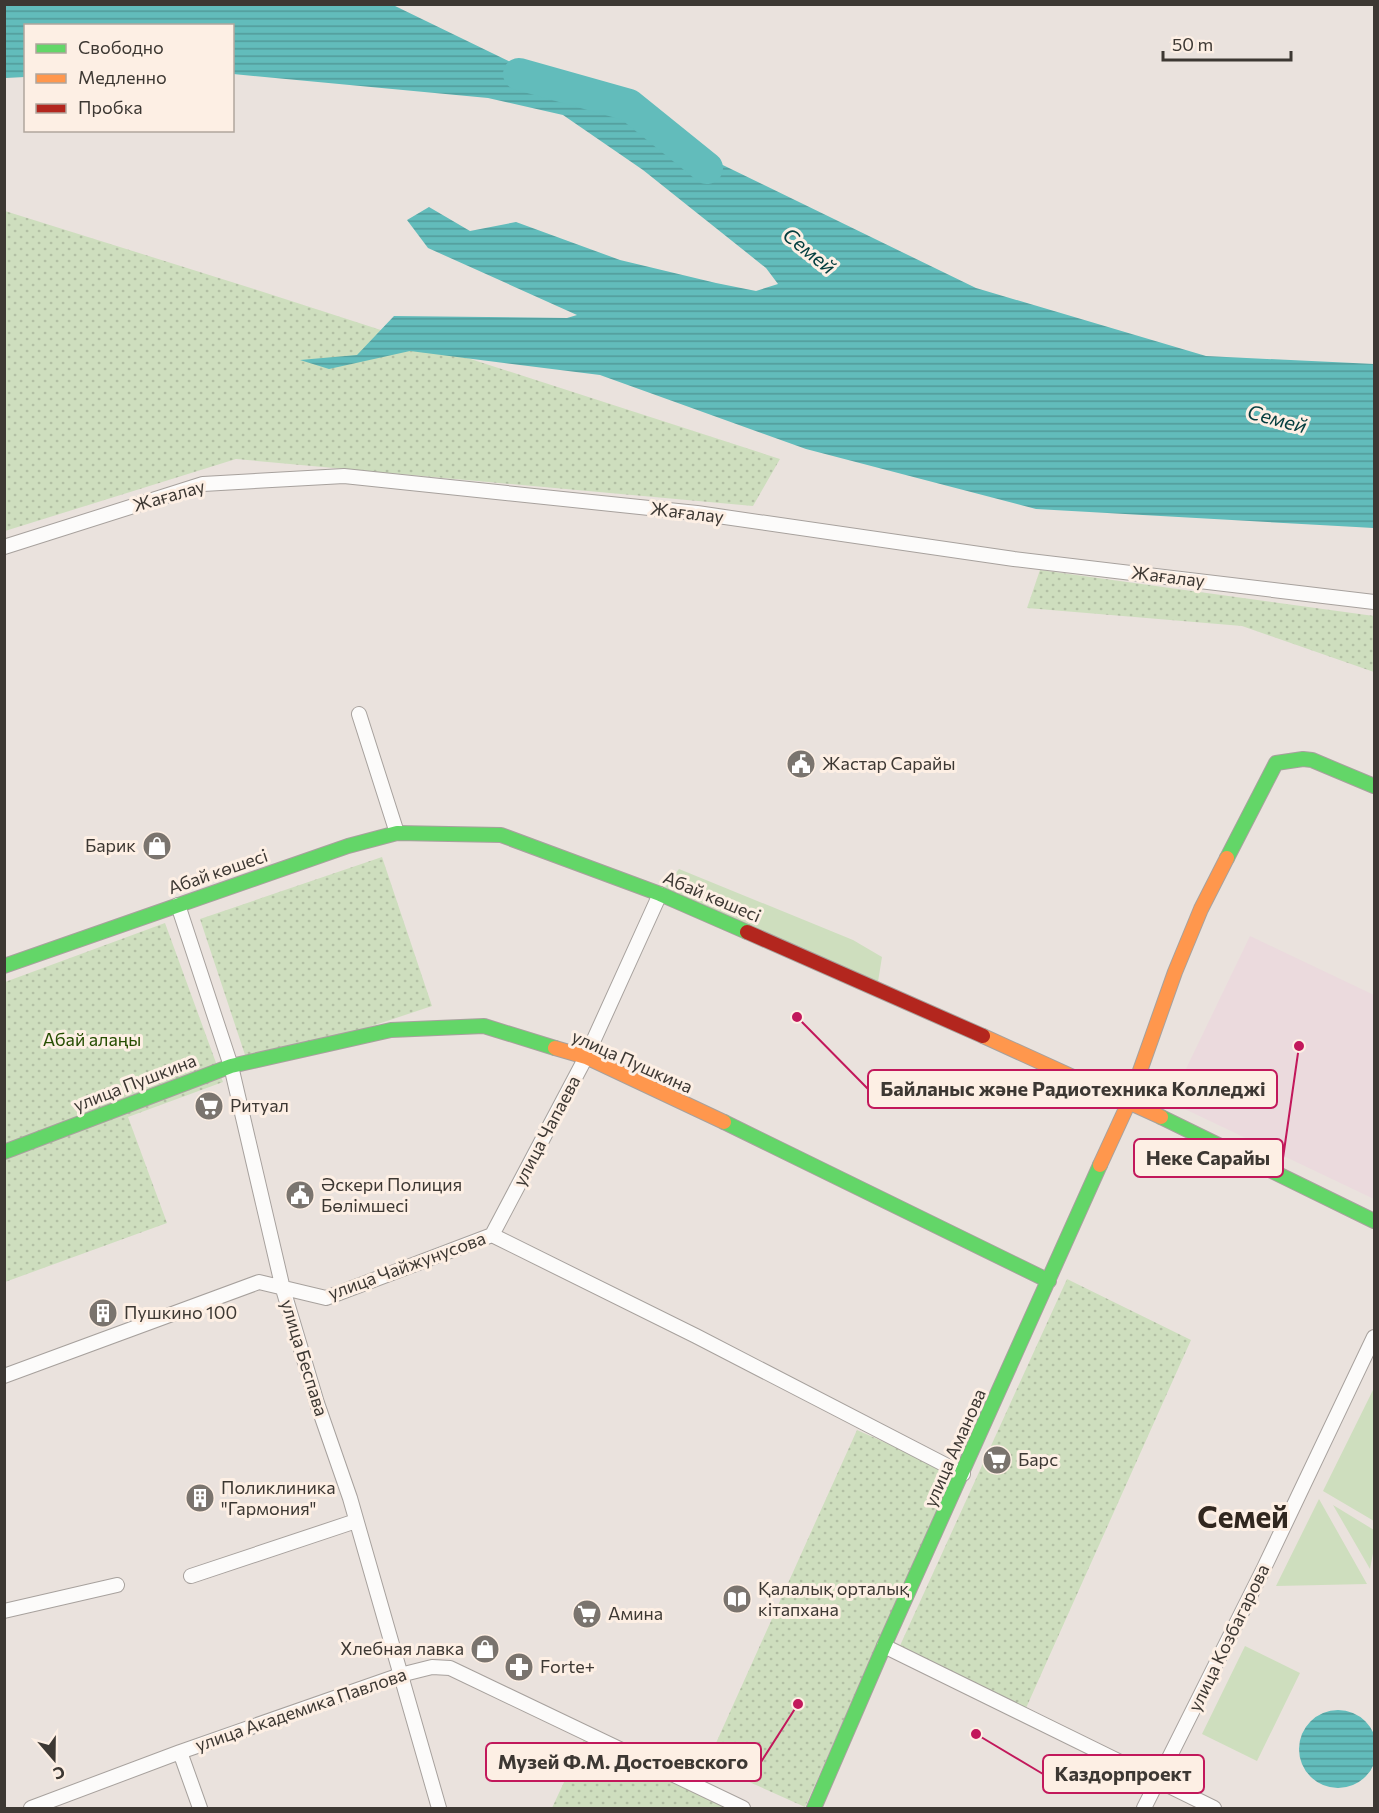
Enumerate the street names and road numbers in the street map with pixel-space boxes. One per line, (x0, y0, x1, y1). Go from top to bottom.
street label: Жағалау (130, 474, 207, 516)
street label: Жағалау (649, 497, 725, 527)
street label: Жағалау (1130, 561, 1206, 591)
street label: Абай көшесі (165, 844, 270, 898)
street label: Абай көшесі (660, 866, 765, 927)
street label: улица Пушкина (569, 1025, 696, 1098)
street label: улица Пушкина (70, 1049, 199, 1116)
street label: улица Чапаева (508, 1071, 585, 1190)
street label: улица Чайжунусова (325, 1226, 488, 1304)
street label: улица Беспава (277, 1297, 333, 1419)
street label: улица Аманова (918, 1385, 990, 1510)
street label: улица Козбагарова (1183, 1560, 1273, 1715)
street label: улица Академика Павлова (192, 1663, 409, 1756)

